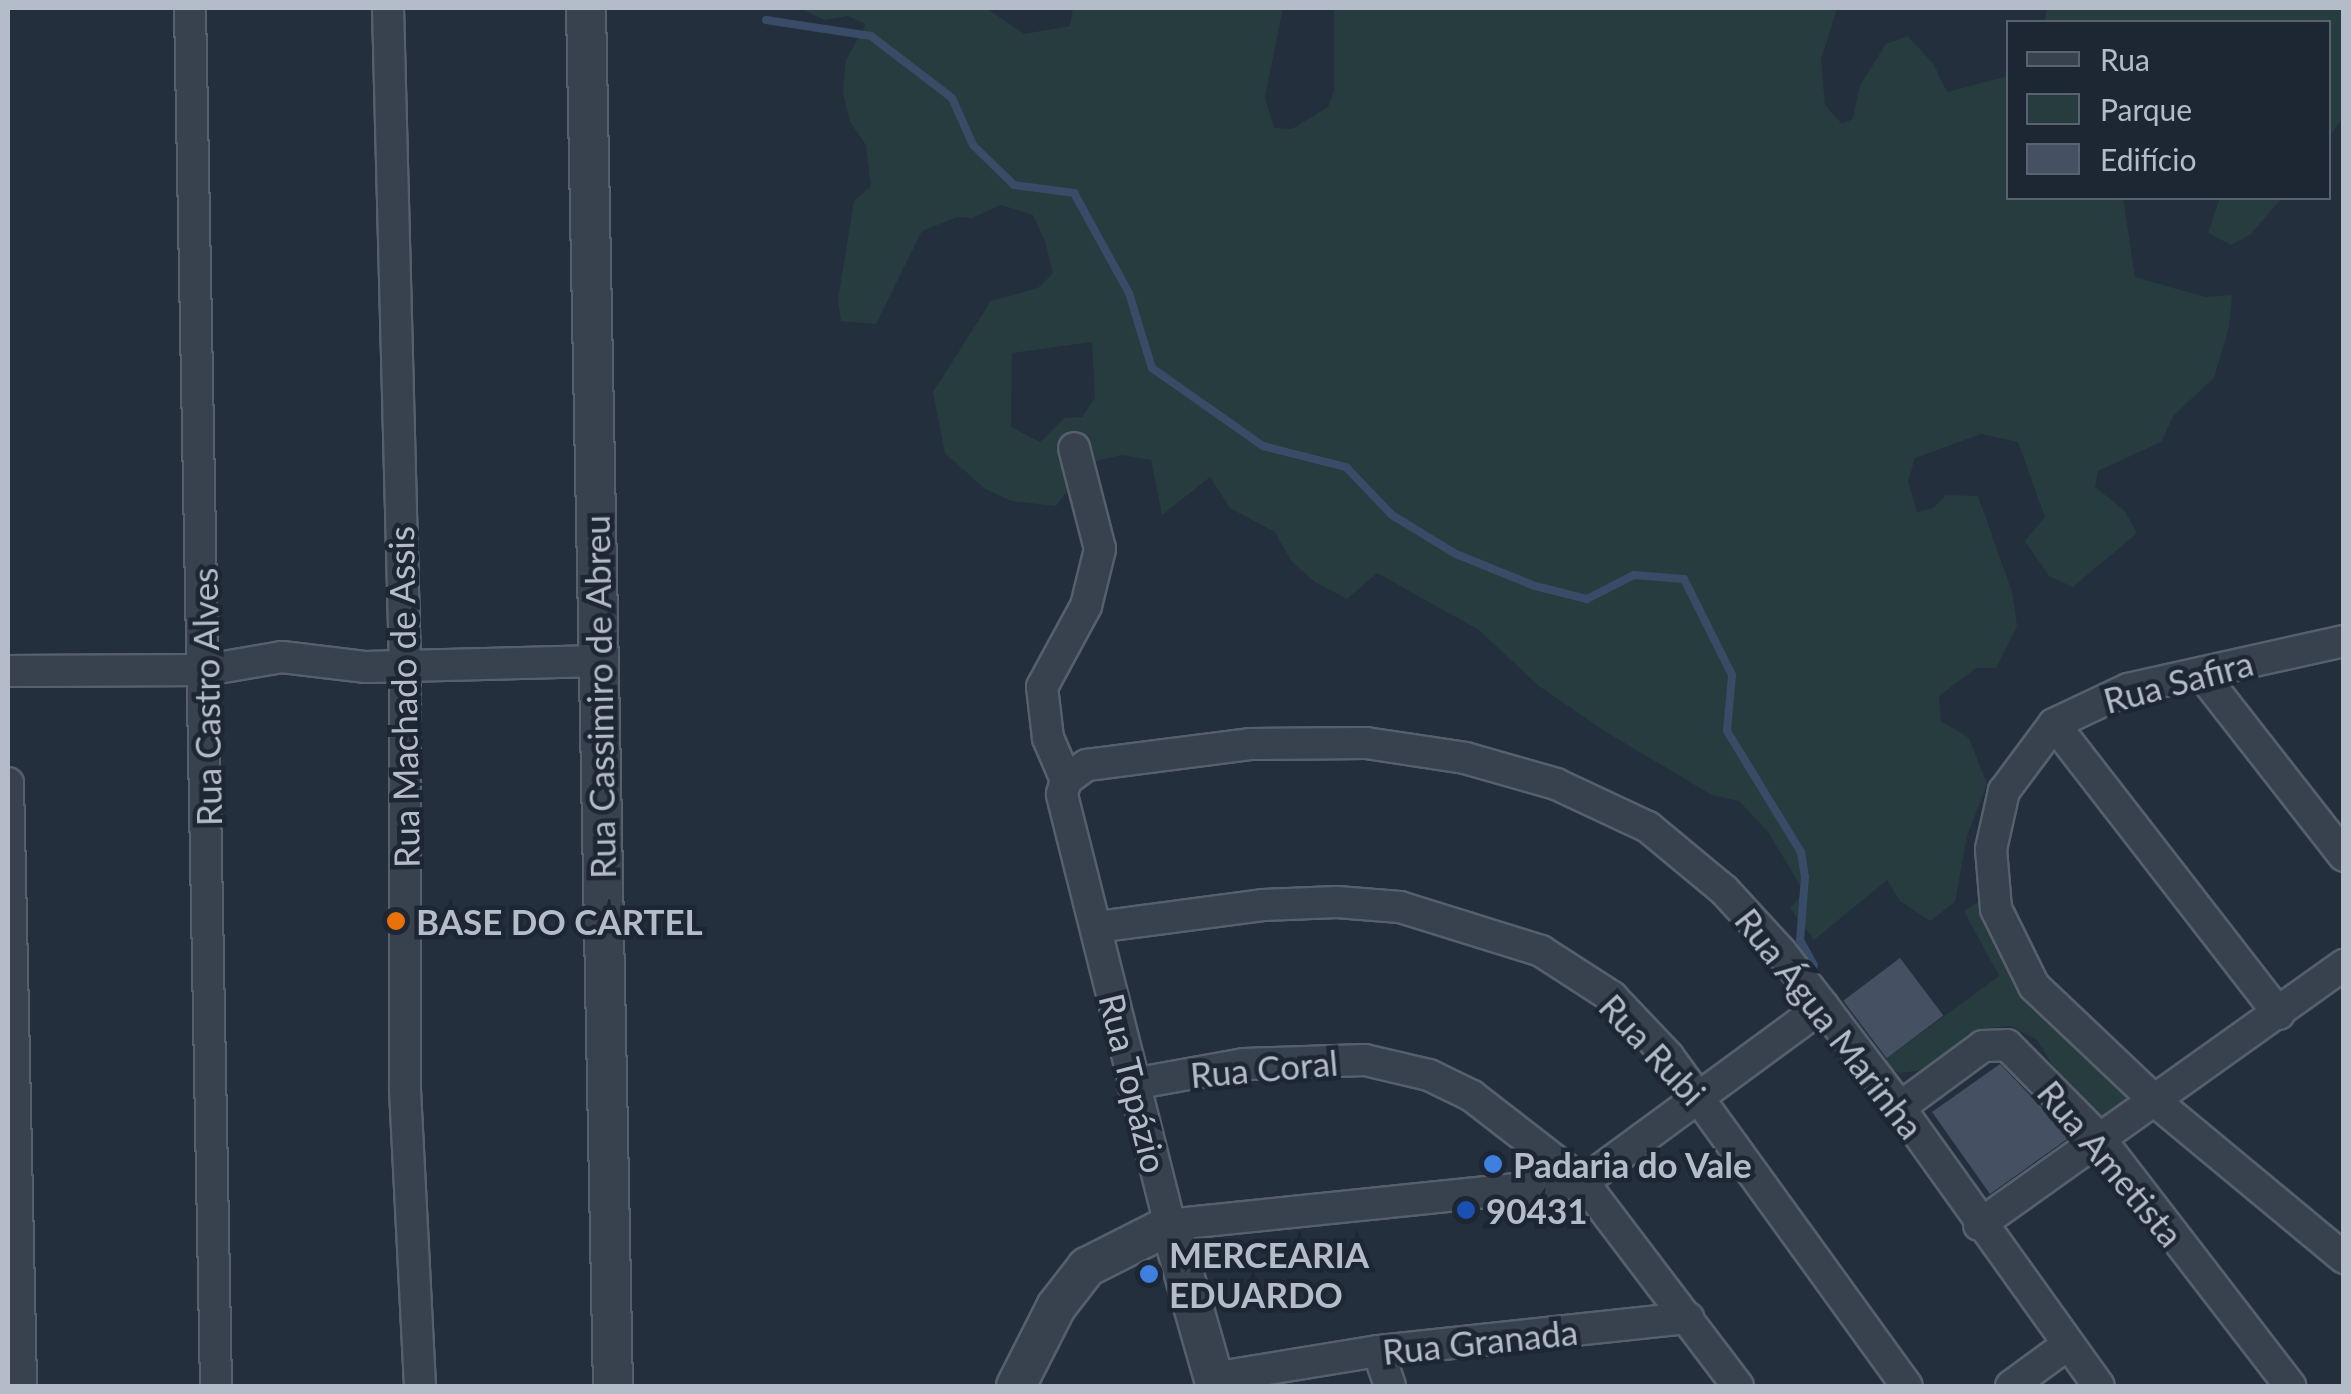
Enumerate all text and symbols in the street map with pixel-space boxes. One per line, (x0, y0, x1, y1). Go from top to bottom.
legend (2006, 20, 2331, 200)
text: Rua (2100, 41, 2150, 77)
text: Parque (2100, 91, 2192, 127)
text: Edifício (2100, 141, 2196, 177)
street label: Rua Cassimiro de Abreu (575, 514, 623, 880)
street label: Rua Machado de Assis (379, 525, 427, 869)
street label: Rua Castro Alves (183, 567, 229, 827)
street label: Rua Safira (2099, 641, 2257, 721)
street label: Rua Água Marinha (1727, 899, 1933, 1147)
place label: BASE DO CARTEL (416, 900, 703, 942)
marker: BASE DO CARTEL (385, 910, 407, 932)
street label: Rua Rubi (1591, 985, 1715, 1113)
street label: Rua Topázio (1091, 988, 1177, 1178)
street label: Rua Coral (1188, 1041, 1340, 1095)
street label: Rua Ametista (2029, 1071, 2193, 1255)
place label: Padaria do Vale (1513, 1143, 1753, 1185)
marker: Padaria do Vale (1482, 1153, 1504, 1175)
place label: 90431 (1486, 1189, 1587, 1231)
marker: 90431 (1455, 1199, 1477, 1221)
place label: MERCEARIA EDUARDO (1169, 1233, 1369, 1315)
marker: MERCEARIA EDUARDO (1138, 1263, 1160, 1285)
street label: Rua Granada (1380, 1310, 1580, 1372)

